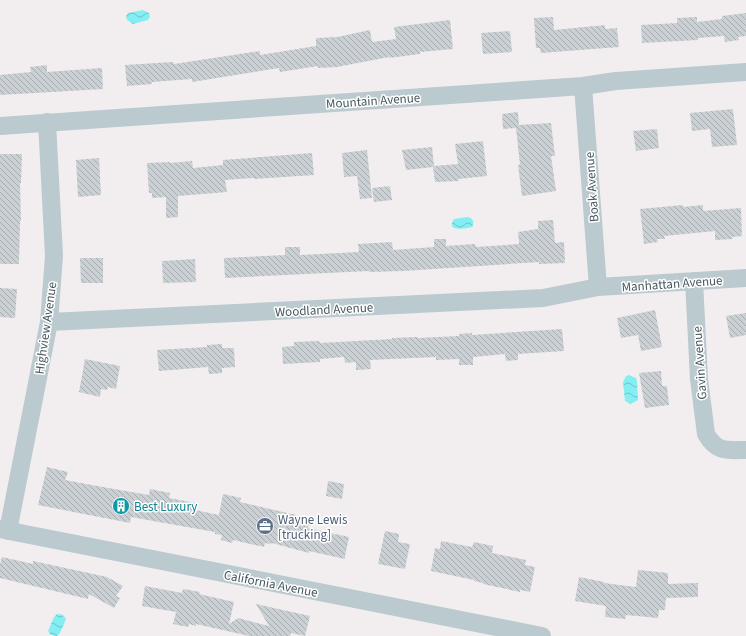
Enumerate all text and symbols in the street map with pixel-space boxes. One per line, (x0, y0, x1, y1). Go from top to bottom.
street label: Mountain Avenue (325, 89, 421, 113)
street label: Boak Avenue (581, 151, 603, 223)
street label: Manhattan Avenue (621, 271, 723, 297)
street label: Highview Avenue (31, 281, 61, 375)
street label: Woodland Avenue (274, 298, 374, 322)
street label: Gavin Avenue (688, 326, 712, 400)
building icon: Best Luxury (111, 496, 131, 516)
place label: Best Luxury (134, 498, 197, 516)
place label: Wayne Lewis [trucking] (278, 511, 348, 544)
office icon: Wayne Lewis [trucking] (255, 516, 275, 536)
street label: California Avenue (222, 566, 319, 602)

